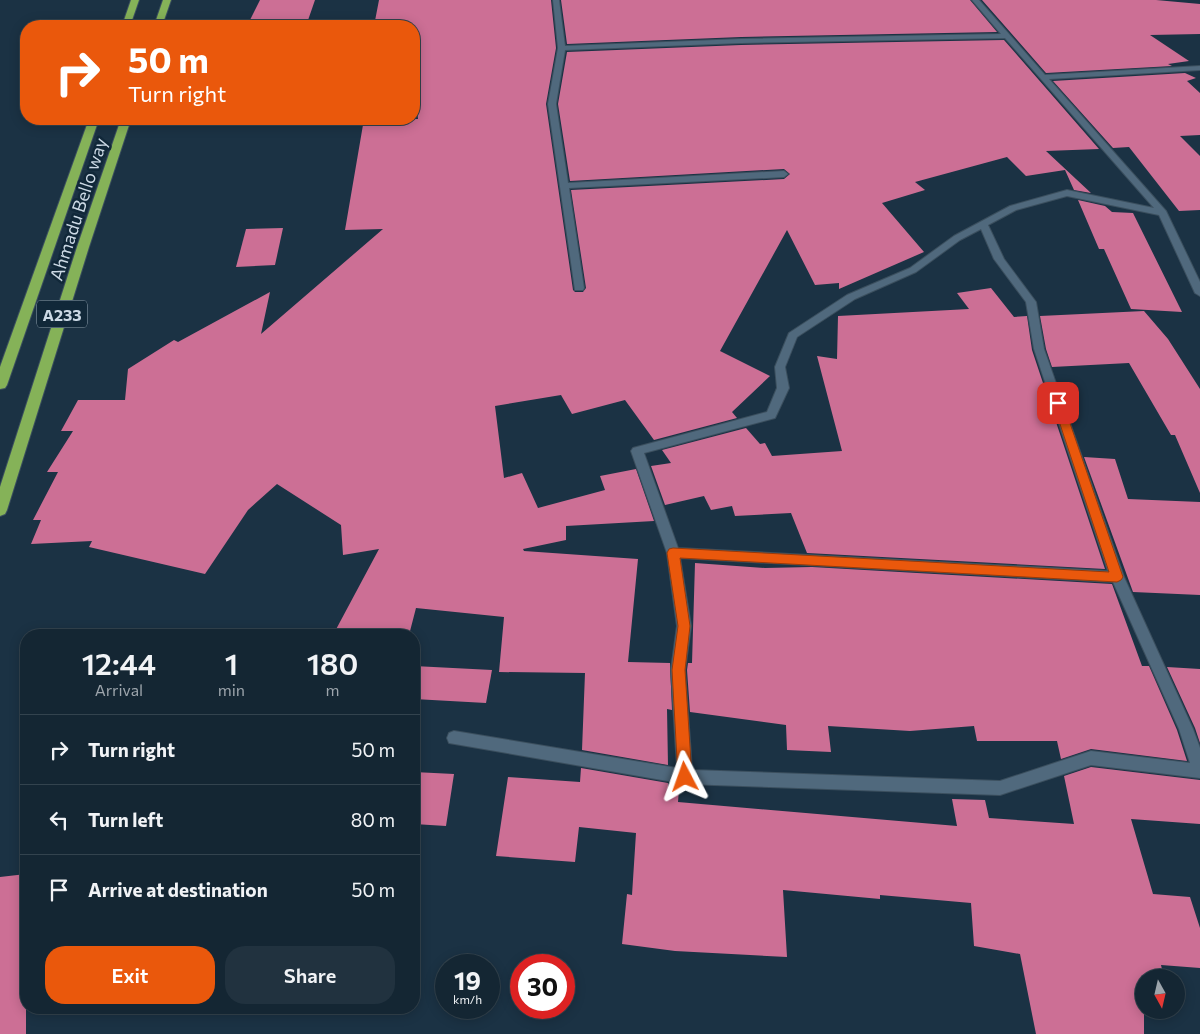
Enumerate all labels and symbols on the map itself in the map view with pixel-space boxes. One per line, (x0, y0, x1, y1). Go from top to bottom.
street label: Ahmadu Bello way (45, 135, 111, 283)
road number: A233 (37, 300, 87, 328)
pin (1037, 382, 1079, 424)
position arrow (658, 750, 710, 802)
speed limit sign: 30 (510, 954, 575, 1019)
north arrow (1135, 969, 1185, 1019)

